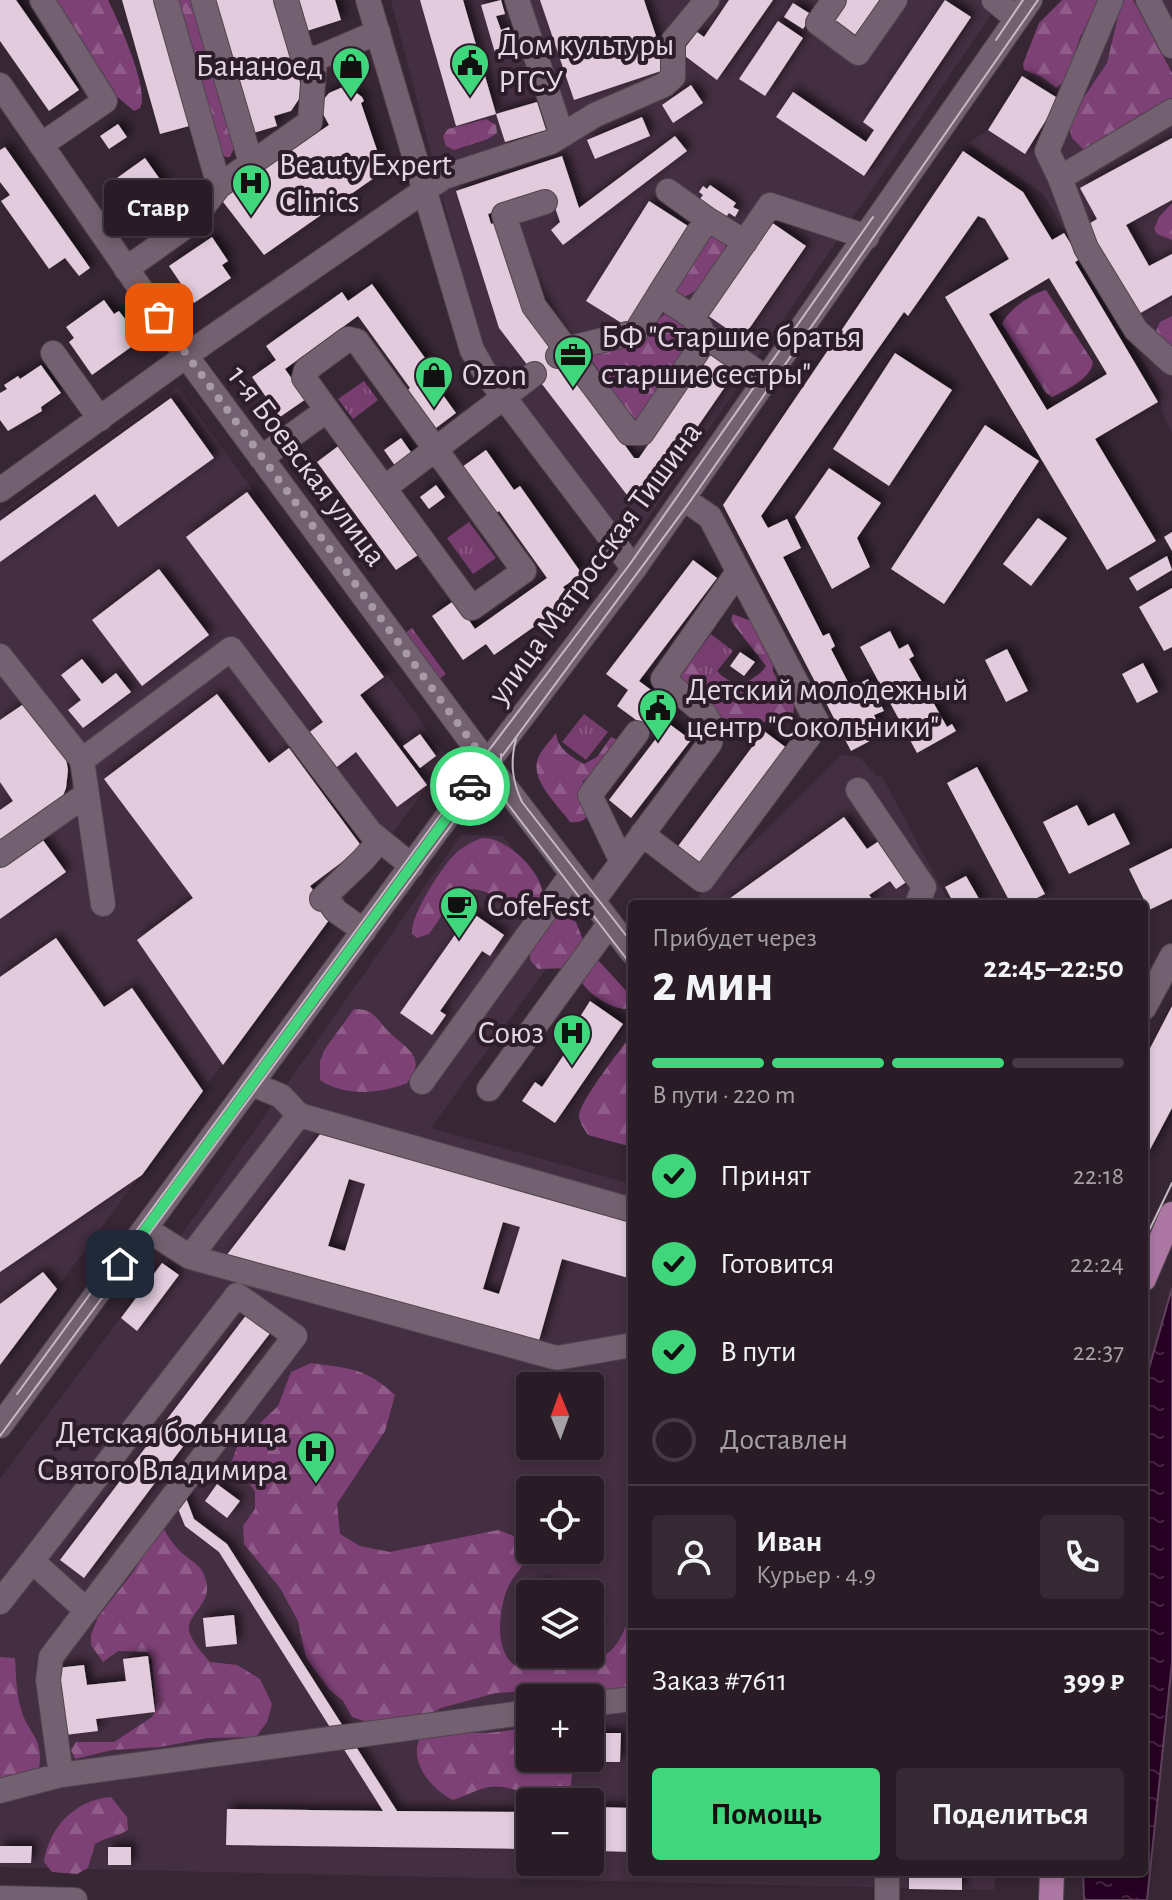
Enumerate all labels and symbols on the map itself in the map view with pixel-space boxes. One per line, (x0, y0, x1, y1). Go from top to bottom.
place label: Дом культуры РГСУ (498, 29, 675, 98)
public building icon: Дом культуры РГСУ (449, 42, 491, 97)
shop icon: Бананоед (330, 45, 372, 100)
place label: Бананоед (196, 50, 323, 82)
place label: Beauty Expert Clinics (279, 149, 452, 218)
hospital icon: Beauty Expert Clinics (230, 162, 272, 217)
callout: Ставр (105, 181, 213, 237)
pin (125, 283, 193, 351)
place label: БФ "Старшие братья старшие сестры" (601, 321, 862, 390)
office icon: БФ "Старшие братья старшие сестры" (552, 334, 594, 389)
shop icon: Ozon (413, 354, 455, 409)
place label: Ozon (462, 359, 527, 391)
street label: 1-я Боевская улица (222, 360, 392, 572)
street label: улица Матросская Тишина (482, 416, 708, 711)
place label: Детский молодежный центр "Сокольники" (686, 674, 968, 743)
public building icon: Детский молодежный центр "Сокольники" (637, 687, 679, 742)
courier (430, 746, 510, 826)
cafe icon: CofeFest (438, 885, 480, 940)
place label: CofeFest (487, 890, 591, 922)
hospital icon: Союз (551, 1012, 593, 1067)
place label: Союз (477, 1017, 544, 1049)
pin (86, 1230, 154, 1298)
north arrow (516, 1372, 604, 1460)
place label: Детская больница Святого Владимира (37, 1417, 288, 1486)
hospital icon: Детская больница Святого Владимира (295, 1430, 337, 1485)

